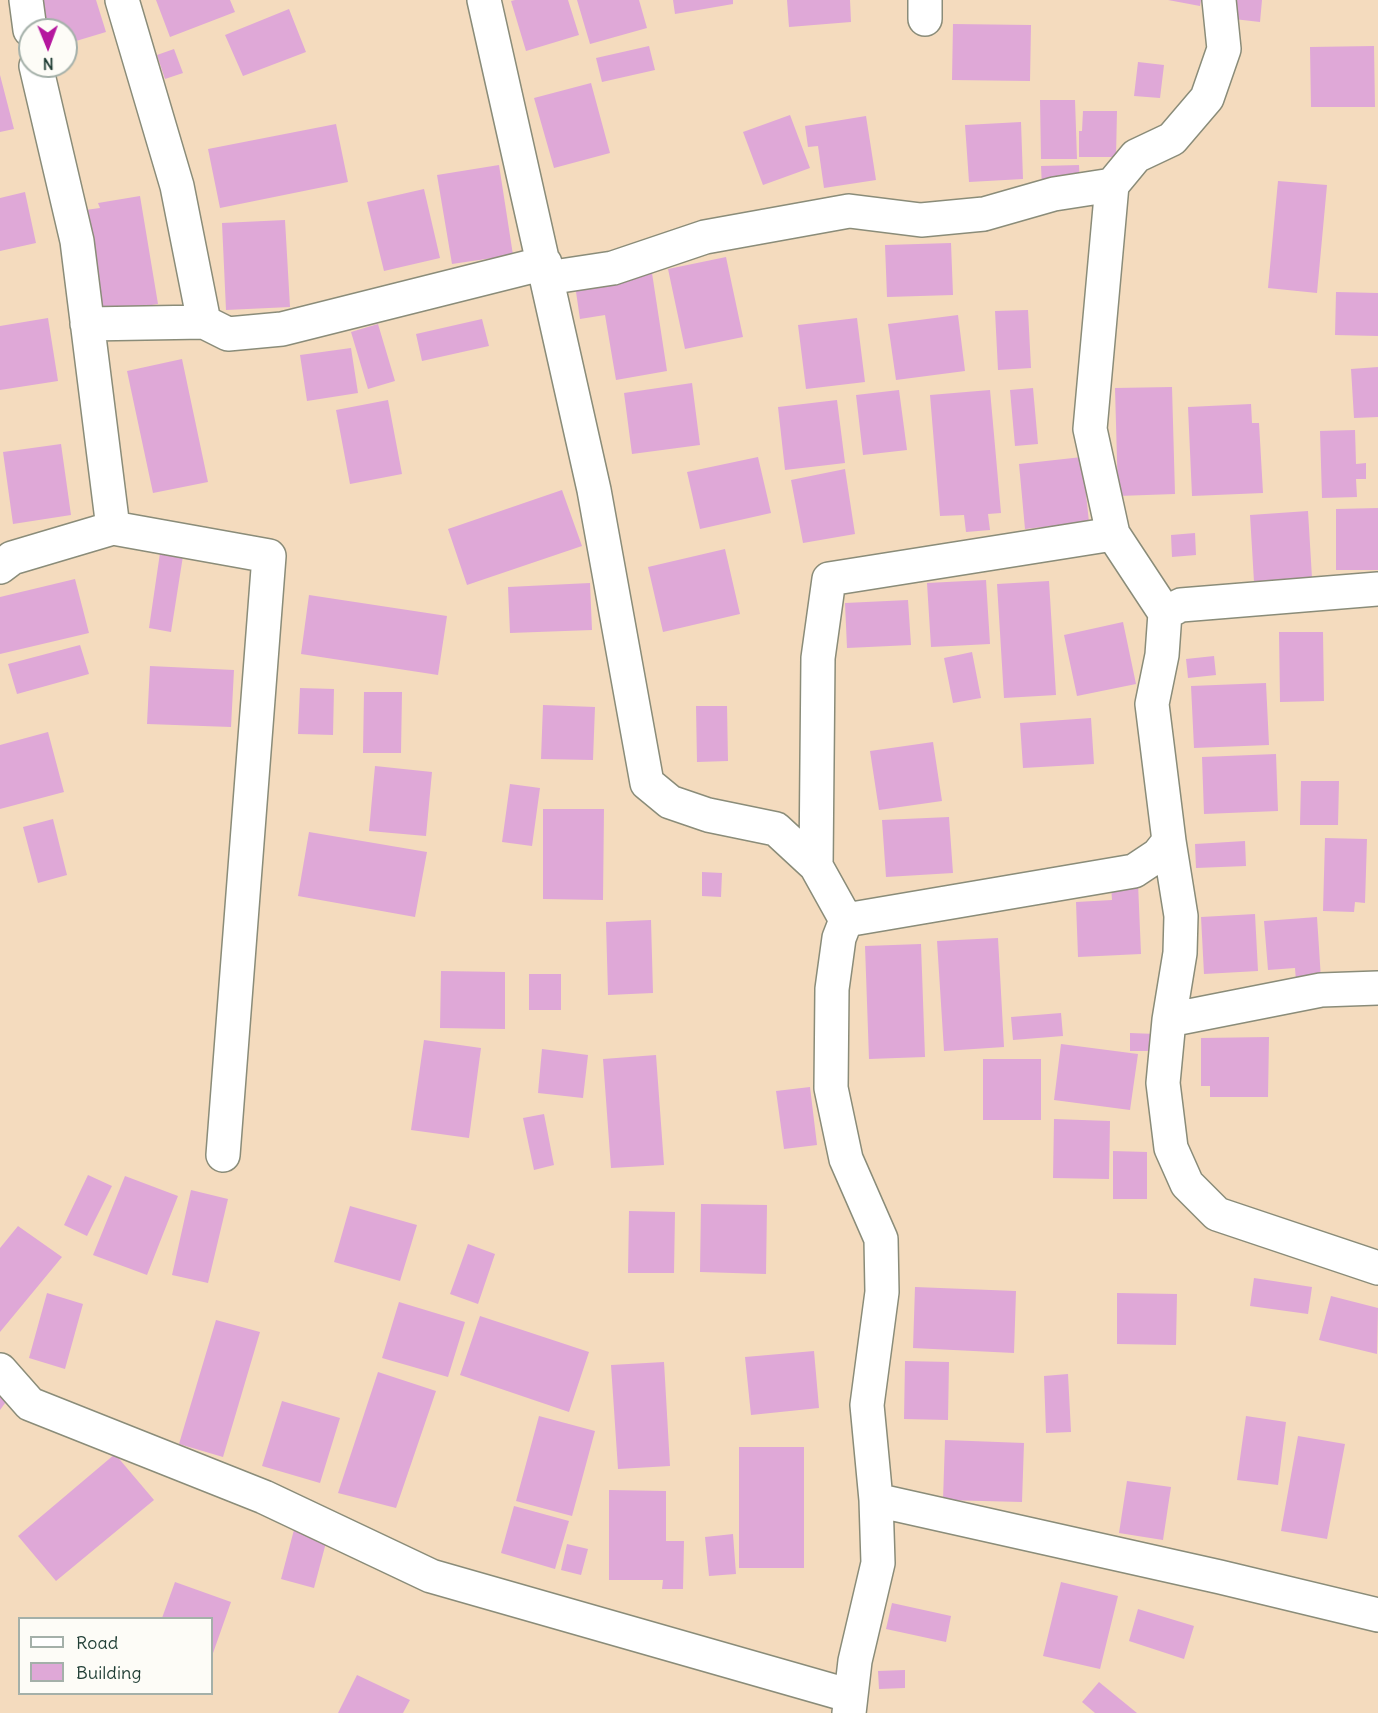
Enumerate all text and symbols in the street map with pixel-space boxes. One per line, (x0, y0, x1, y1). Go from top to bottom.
north arrow (18, 18, 78, 78)
text: N (43, 54, 54, 74)
legend (18, 1617, 213, 1695)
text: Road (76, 1631, 118, 1654)
text: Building (76, 1661, 141, 1684)

